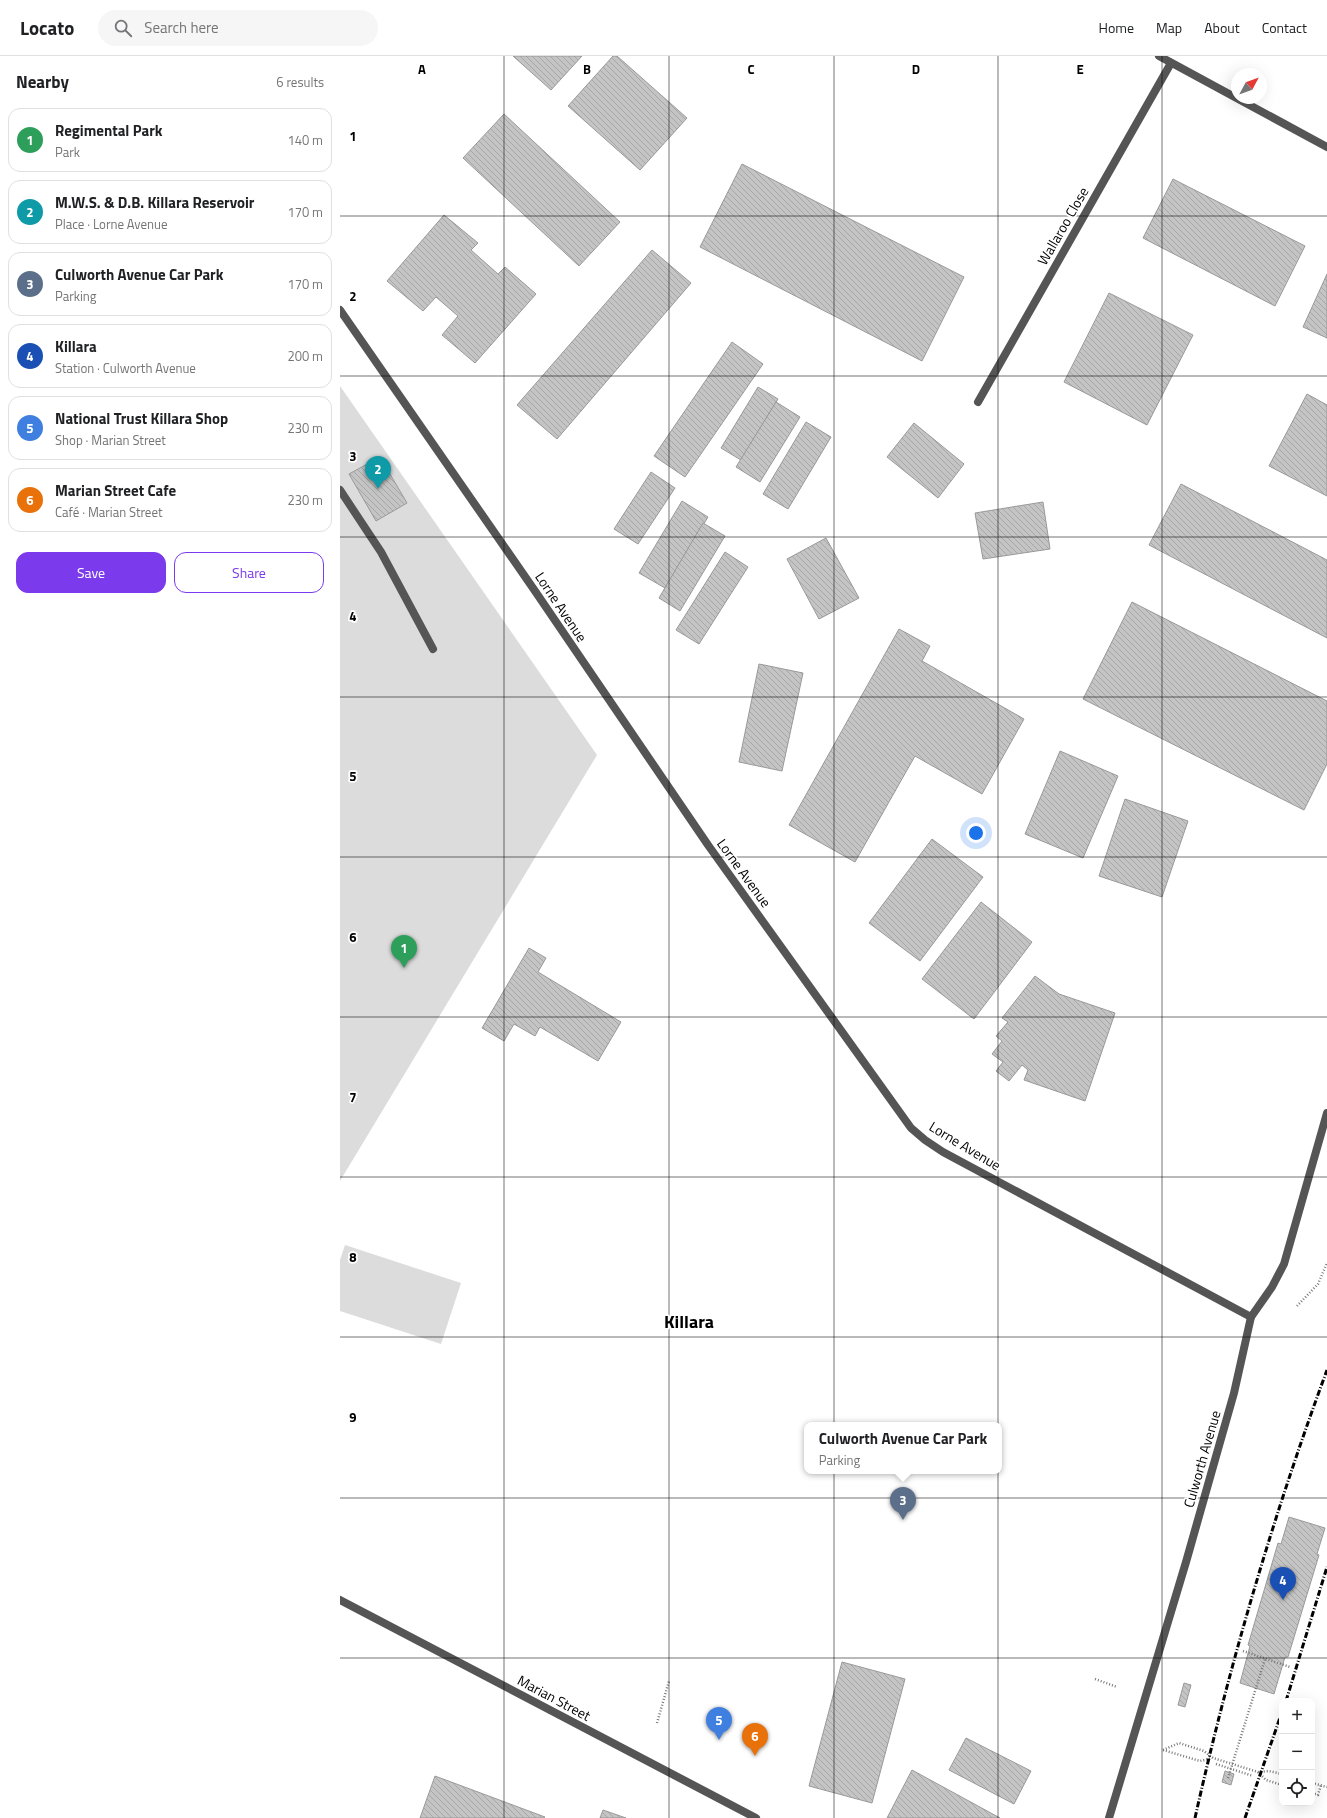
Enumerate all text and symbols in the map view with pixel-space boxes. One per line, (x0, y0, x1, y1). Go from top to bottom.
search box (98, 10, 378, 46)
text: Locato (20, 13, 74, 42)
text: Search here (144, 16, 219, 39)
icon: search (112, 17, 134, 39)
text: Home (1099, 17, 1134, 38)
text: Map (1156, 17, 1182, 38)
text: About (1204, 17, 1240, 38)
text: Contact (1262, 17, 1307, 38)
text: A (418, 59, 426, 79)
text: B (583, 59, 591, 79)
text: C (747, 59, 755, 79)
text: D (912, 59, 920, 79)
text: E (1076, 59, 1084, 79)
north arrow (1231, 68, 1267, 104)
text: Nearby (16, 69, 69, 95)
text: 6 results (276, 72, 324, 92)
text: Regimental Park (55, 119, 162, 142)
text: 1 (349, 126, 357, 146)
text: 1 (26, 130, 34, 150)
text: 140 m (287, 130, 323, 150)
text: Park (55, 142, 80, 162)
street label: Wallaroo Close (1032, 183, 1093, 269)
text: M.W.S. & D.B. Killara Reservoir (55, 191, 254, 214)
text: 2 (26, 202, 34, 222)
text: 170 m (287, 202, 323, 222)
text: Place · Lorne Avenue (55, 214, 168, 234)
text: Culworth Avenue Car Park (55, 263, 223, 286)
text: 3 (26, 274, 34, 294)
text: 170 m (287, 274, 323, 294)
text: Parking (55, 286, 96, 306)
text: 2 (349, 286, 357, 306)
text: Killara (55, 335, 97, 358)
text: 4 (26, 346, 34, 366)
text: 200 m (287, 346, 323, 366)
text: Station · Culworth Avenue (55, 358, 196, 378)
text: National Trust Killara Shop (55, 407, 228, 430)
text: 5 (26, 418, 34, 438)
text: 230 m (287, 418, 323, 438)
text: Shop · Marian Street (55, 430, 166, 450)
text: 3 (349, 446, 357, 466)
pin: 2 (365, 456, 391, 489)
text: Marian Street Cafe (55, 479, 176, 502)
text: 6 (26, 490, 34, 510)
text: 230 m (287, 490, 323, 510)
text: Café · Marian Street (55, 502, 163, 522)
button: Save (16, 552, 166, 593)
button: Share (174, 552, 324, 593)
street label: Lorne Avenue (530, 568, 593, 646)
text: 4 (349, 606, 357, 626)
text: 5 (349, 766, 357, 786)
your location (966, 823, 986, 843)
street label: Lorne Avenue (712, 834, 777, 911)
text: 6 (349, 927, 357, 947)
pin: 1 (391, 935, 417, 968)
text: 7 (349, 1087, 357, 1107)
street label: Lorne Avenue (925, 1116, 1005, 1175)
text: 8 (349, 1247, 357, 1267)
district label: Killara (664, 1308, 714, 1335)
text: 9 (349, 1407, 357, 1427)
street label: Culworth Avenue (1178, 1408, 1225, 1510)
popup (804, 1422, 1002, 1474)
text: Culworth Avenue Car Park (819, 1427, 987, 1450)
text: Parking (819, 1450, 860, 1470)
pin: 3 (890, 1487, 916, 1520)
pin: 4 (1270, 1567, 1296, 1600)
street label: Marian Street (514, 1669, 595, 1726)
map controls (1279, 1698, 1315, 1806)
button: + (1279, 1698, 1315, 1734)
pin: 5 (706, 1707, 732, 1740)
pin: 6 (742, 1723, 768, 1756)
button: − (1279, 1734, 1315, 1770)
button: locate (1279, 1770, 1315, 1806)

